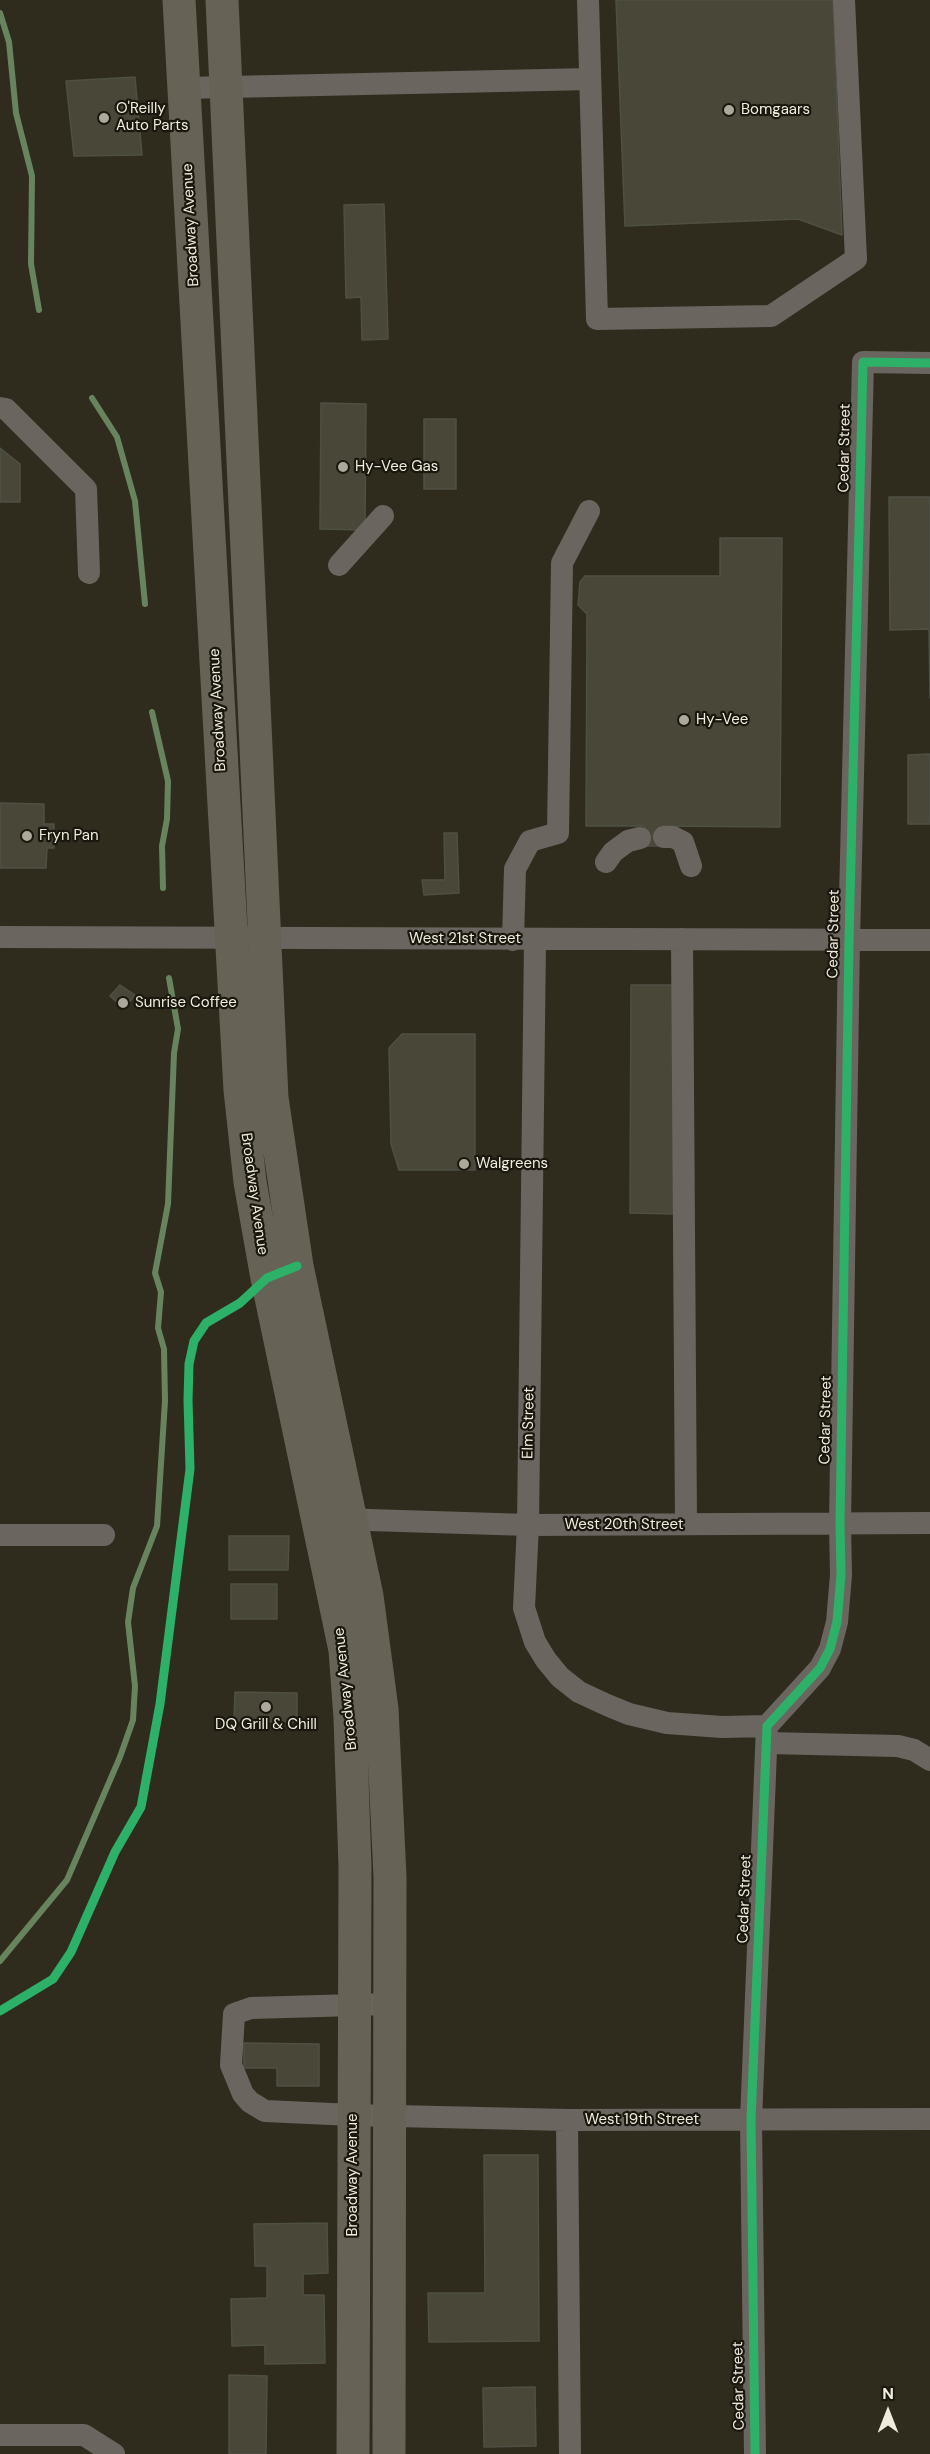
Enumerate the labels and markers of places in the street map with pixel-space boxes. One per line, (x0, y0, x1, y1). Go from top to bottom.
place label: O'Reilly Auto Parts (116, 100, 188, 135)
place label: Bomgaars (741, 101, 810, 119)
marker: Bomgaars (722, 103, 736, 117)
marker: O'Reilly Auto Parts (97, 111, 111, 125)
place label: Hy-Vee Gas (355, 458, 438, 476)
marker: Hy-Vee Gas (336, 460, 350, 474)
place label: Hy-Vee (696, 711, 748, 729)
marker: Hy-Vee (677, 713, 691, 727)
place label: Fryn Pan (39, 827, 99, 845)
marker: Fryn Pan (20, 829, 34, 843)
place label: Sunrise Coffee (135, 994, 237, 1012)
marker: Sunrise Coffee (116, 996, 130, 1010)
place label: Walgreens (476, 1155, 548, 1173)
marker: Walgreens (457, 1157, 471, 1171)
marker: DQ Grill & Chill (259, 1700, 273, 1714)
place label: DQ Grill & Chill (215, 1716, 317, 1734)

